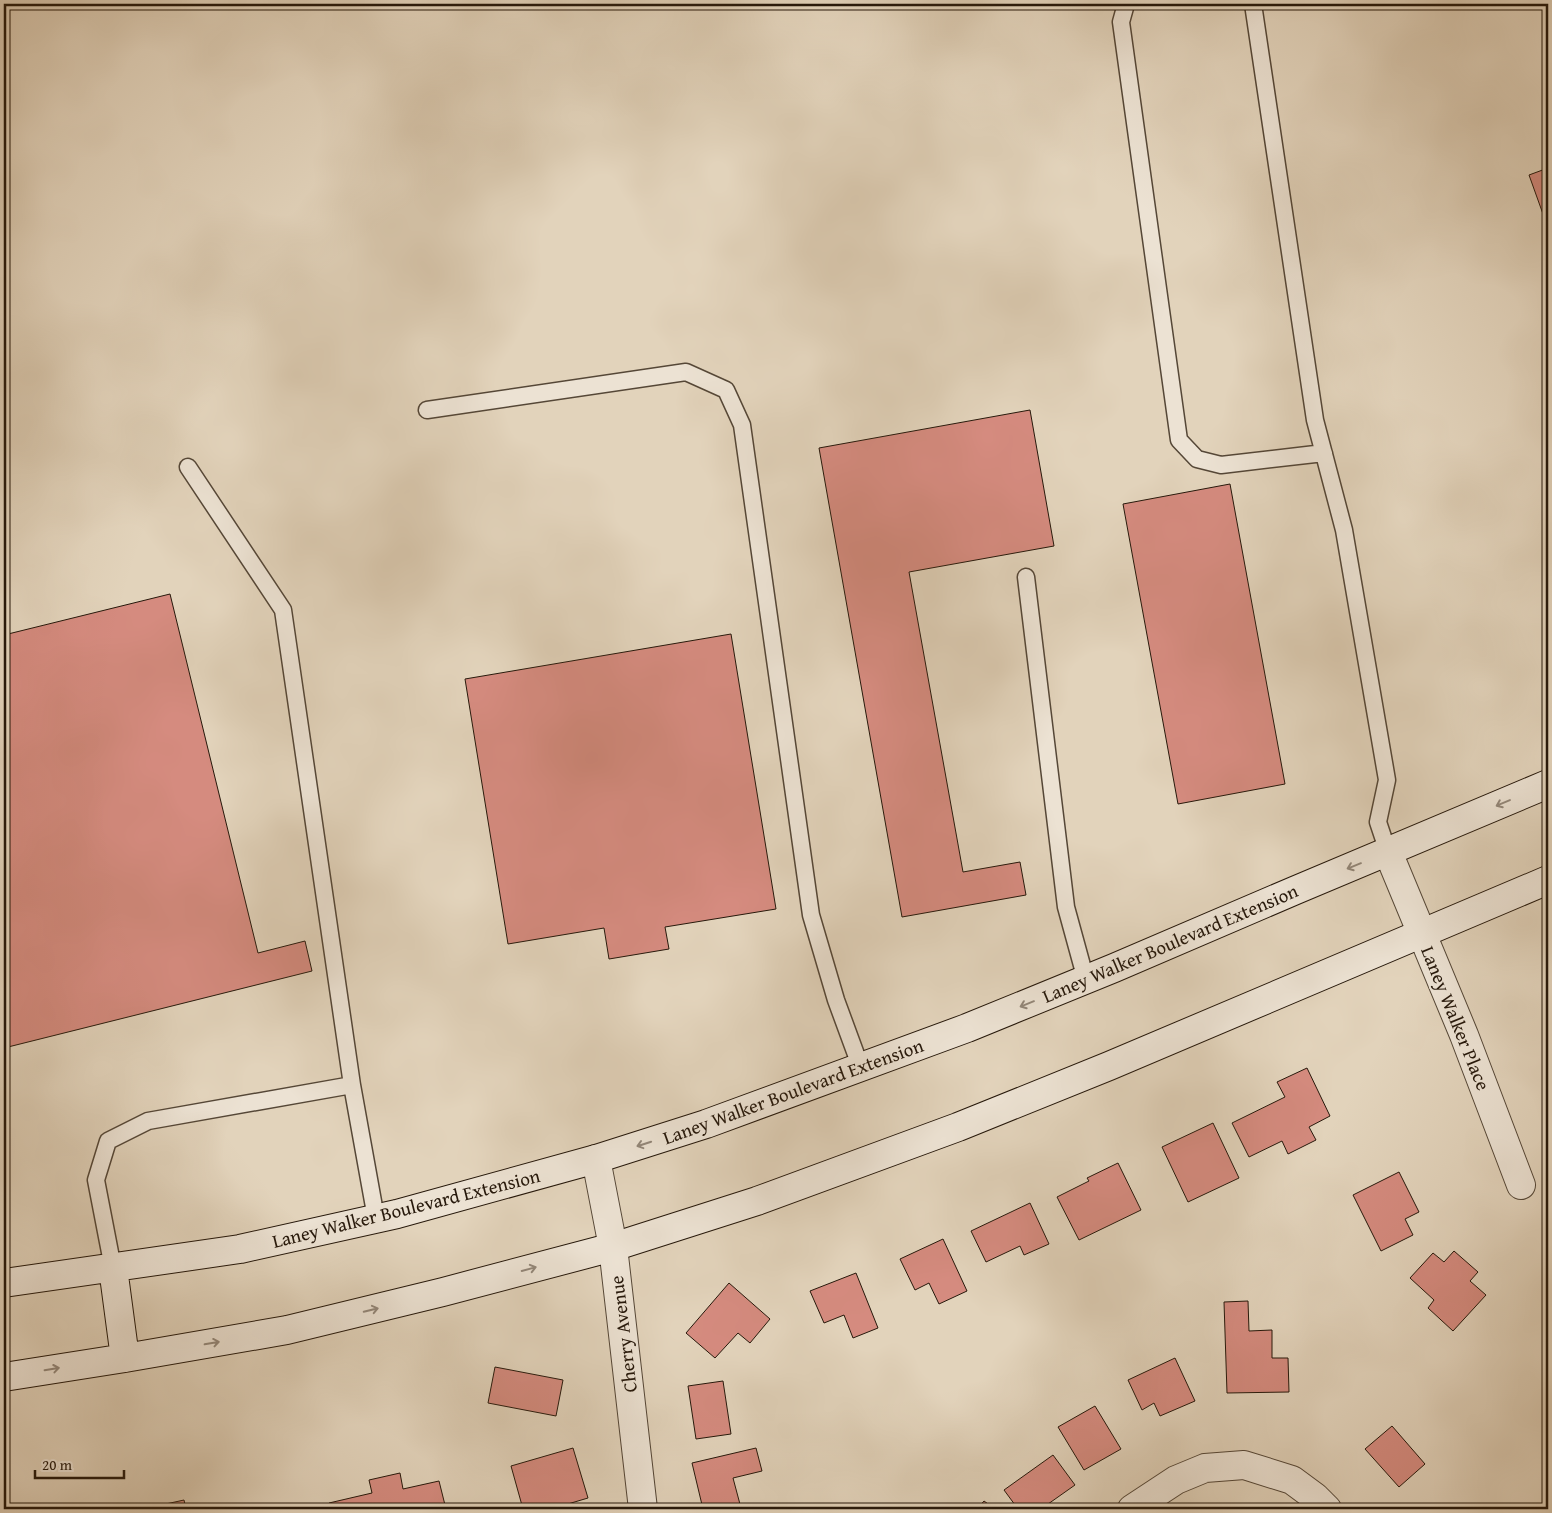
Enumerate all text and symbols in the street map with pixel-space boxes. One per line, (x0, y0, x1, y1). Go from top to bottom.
one-way arrow (1496, 798, 1511, 808)
one-way arrow (1347, 862, 1362, 871)
street label: Laney Walker Boulevard Extension (1038, 876, 1302, 1010)
street label: Laney Walker Place (1414, 942, 1498, 1094)
one-way arrow (1019, 1000, 1034, 1009)
street label: Laney Walker Boulevard Extension (659, 1031, 927, 1151)
one-way arrow (637, 1140, 652, 1149)
street label: Laney Walker Boulevard Extension (269, 1161, 543, 1255)
one-way arrow (520, 1264, 536, 1274)
street label: Cherry Avenue (602, 1274, 644, 1394)
one-way arrow (363, 1305, 379, 1314)
one-way arrow (204, 1338, 220, 1348)
one-way arrow (44, 1364, 60, 1374)
scale bar (35, 1448, 124, 1480)
text: 20 m (42, 1454, 73, 1475)

